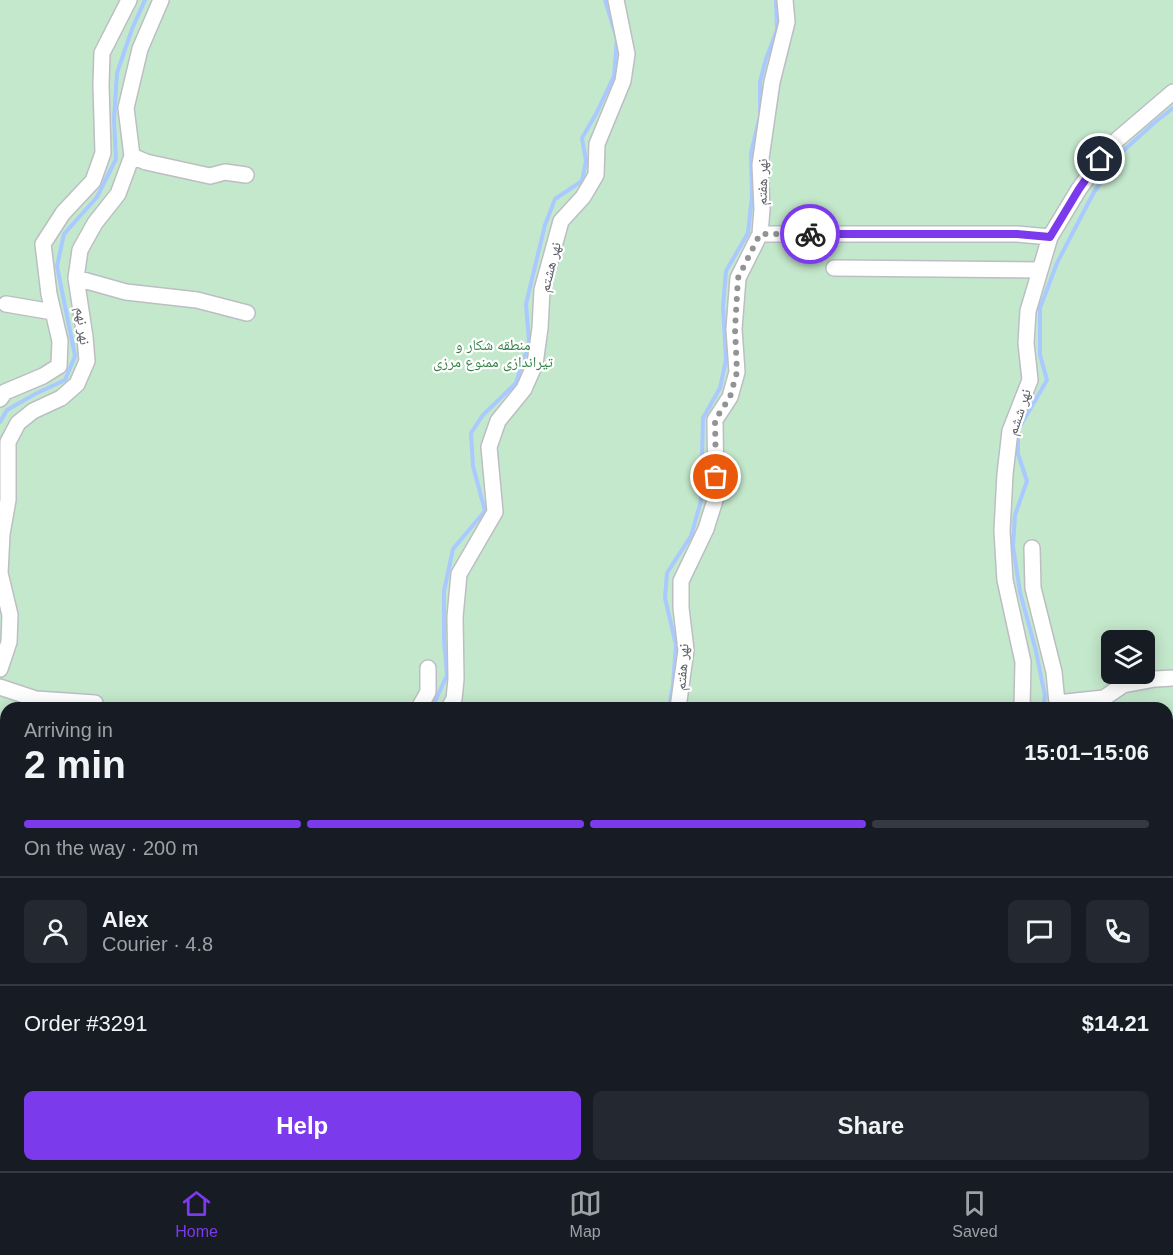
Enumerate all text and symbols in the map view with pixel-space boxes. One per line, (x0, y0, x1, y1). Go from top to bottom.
pin (1074, 133, 1125, 184)
icon: home (1083, 142, 1116, 175)
street label: نهر هفتم (753, 158, 772, 206)
courier (780, 204, 840, 264)
icon: bike (794, 218, 827, 251)
street label: نهر هشتم (535, 240, 566, 294)
street label: نهر نهم (71, 306, 94, 346)
park label: منطقه شکار و تیراندازی ممنوع مرزی (433, 336, 553, 372)
street label: نهر ششم (1003, 386, 1036, 438)
pin (690, 451, 741, 502)
icon: bag (699, 460, 732, 493)
map controls (1101, 630, 1155, 684)
button: layers (1101, 630, 1155, 684)
street label: نهر هفتم (671, 643, 694, 691)
text: Arriving in (24, 719, 113, 741)
text: 15:01–15:06 (1024, 740, 1149, 765)
text: 2 min (24, 743, 126, 786)
text: On the way · 200 m (24, 837, 199, 859)
button: person (24, 900, 87, 963)
button: chat (1008, 900, 1071, 963)
button: phone (1086, 900, 1149, 963)
text: Alex (102, 907, 148, 932)
text: Courier · 4.8 (102, 933, 213, 955)
text: Order #3291 (24, 1011, 148, 1036)
text: $14.21 (1082, 1011, 1149, 1036)
button: Help (24, 1091, 581, 1160)
button: Share (593, 1091, 1149, 1160)
tab: Home (175, 1187, 218, 1241)
tab: Map (569, 1187, 602, 1241)
tab: Saved (952, 1187, 998, 1241)

